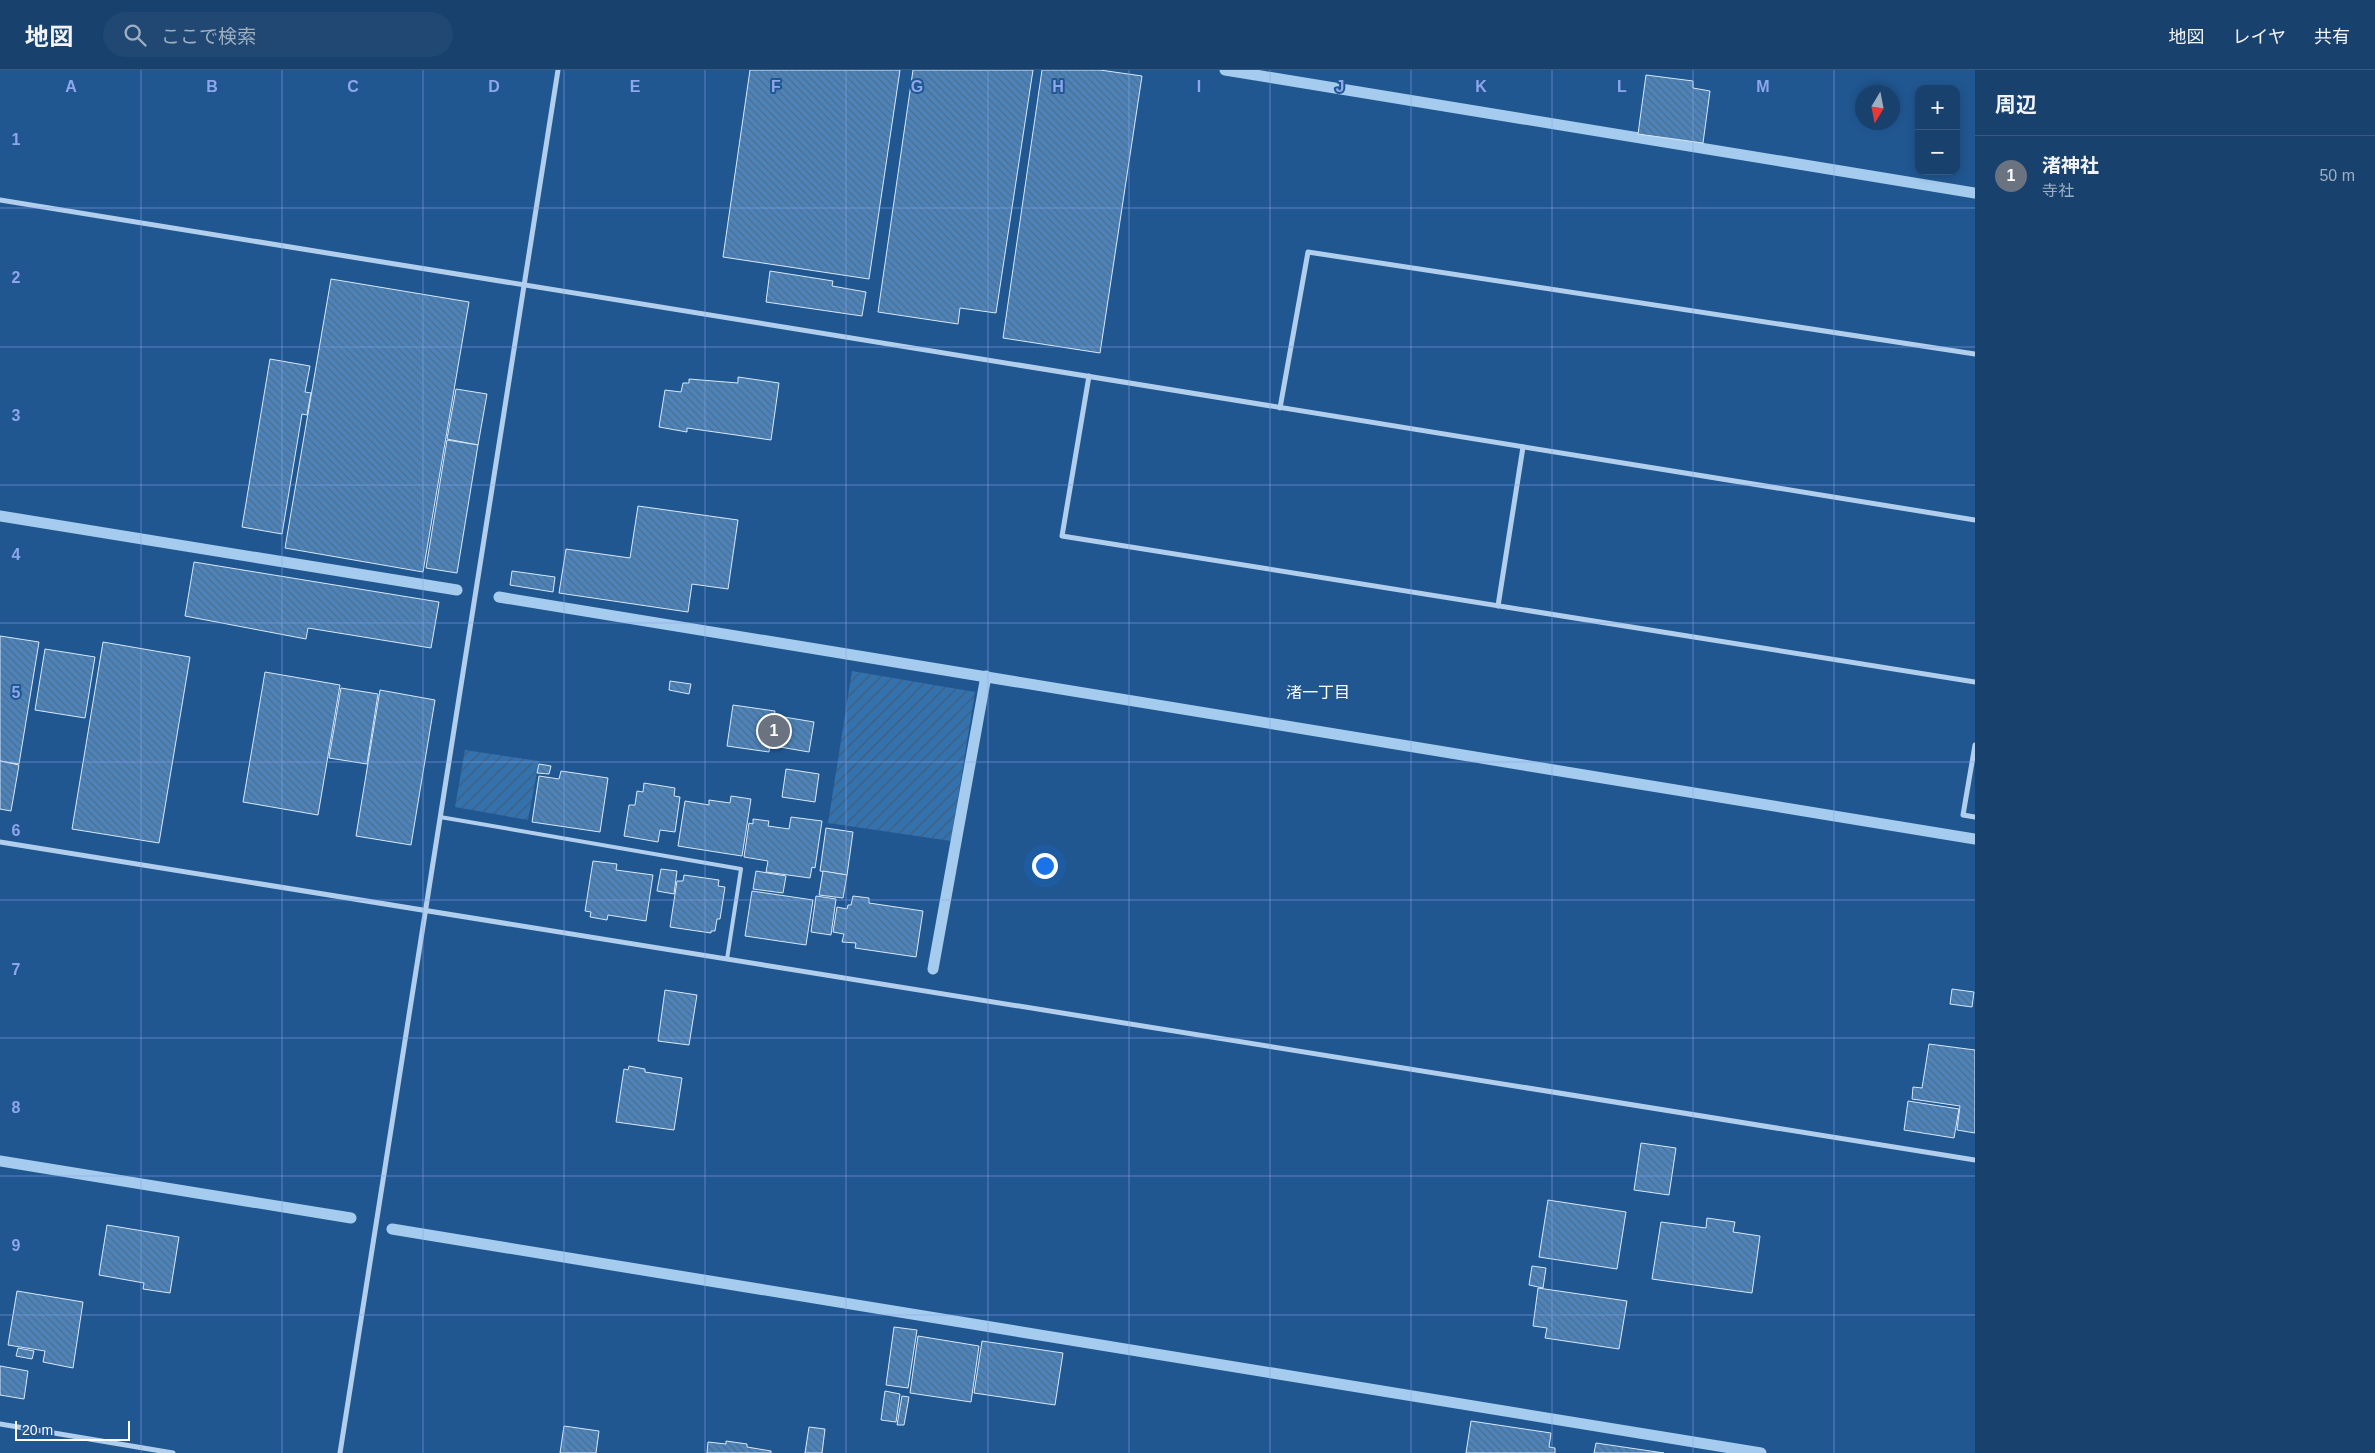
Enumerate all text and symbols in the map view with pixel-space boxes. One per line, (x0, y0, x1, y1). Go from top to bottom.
search box (103, 12, 453, 57)
icon: search (121, 21, 149, 49)
text: 地図 (25, 23, 73, 50)
text: ここで検索 (161, 26, 256, 47)
text: 地図 (2169, 27, 2205, 47)
text: レイヤ (2233, 27, 2286, 47)
text: 共有 (2314, 27, 2350, 47)
text: A (65, 78, 77, 95)
text: B (206, 78, 218, 95)
text: C (347, 78, 359, 95)
text: D (488, 78, 500, 95)
text: E (630, 78, 641, 95)
text: F (771, 78, 781, 95)
text: G (911, 78, 923, 95)
text: H (1052, 78, 1064, 95)
text: I (1197, 78, 1201, 95)
text: J (1336, 78, 1344, 95)
text: K (1475, 78, 1487, 95)
text: L (1617, 78, 1627, 95)
text: M (1756, 78, 1770, 95)
north arrow (1855, 85, 1900, 130)
map controls (1915, 85, 1960, 175)
button: + (1915, 85, 1960, 130)
text: 周辺 (1995, 93, 2037, 116)
button: − (1915, 130, 1960, 175)
text: 1 (12, 131, 21, 148)
text: 渚神社 (2042, 155, 2099, 176)
text: 1 (2007, 167, 2015, 184)
text: 50 m (2319, 167, 2355, 184)
text: 寺社 (2042, 182, 2074, 199)
text: 2 (12, 269, 21, 286)
text: 3 (12, 407, 21, 424)
text: 4 (12, 546, 21, 563)
text: 5 (12, 684, 21, 701)
district label: 渚一丁目 (1286, 684, 1350, 701)
pin: 1 (758, 712, 790, 750)
text: 6 (12, 822, 21, 839)
your location (1032, 853, 1058, 879)
text: 7 (12, 961, 21, 978)
text: 8 (12, 1099, 21, 1116)
text: 9 (12, 1237, 21, 1254)
scale bar (15, 1418, 130, 1441)
text: 20 m (22, 1422, 53, 1438)

